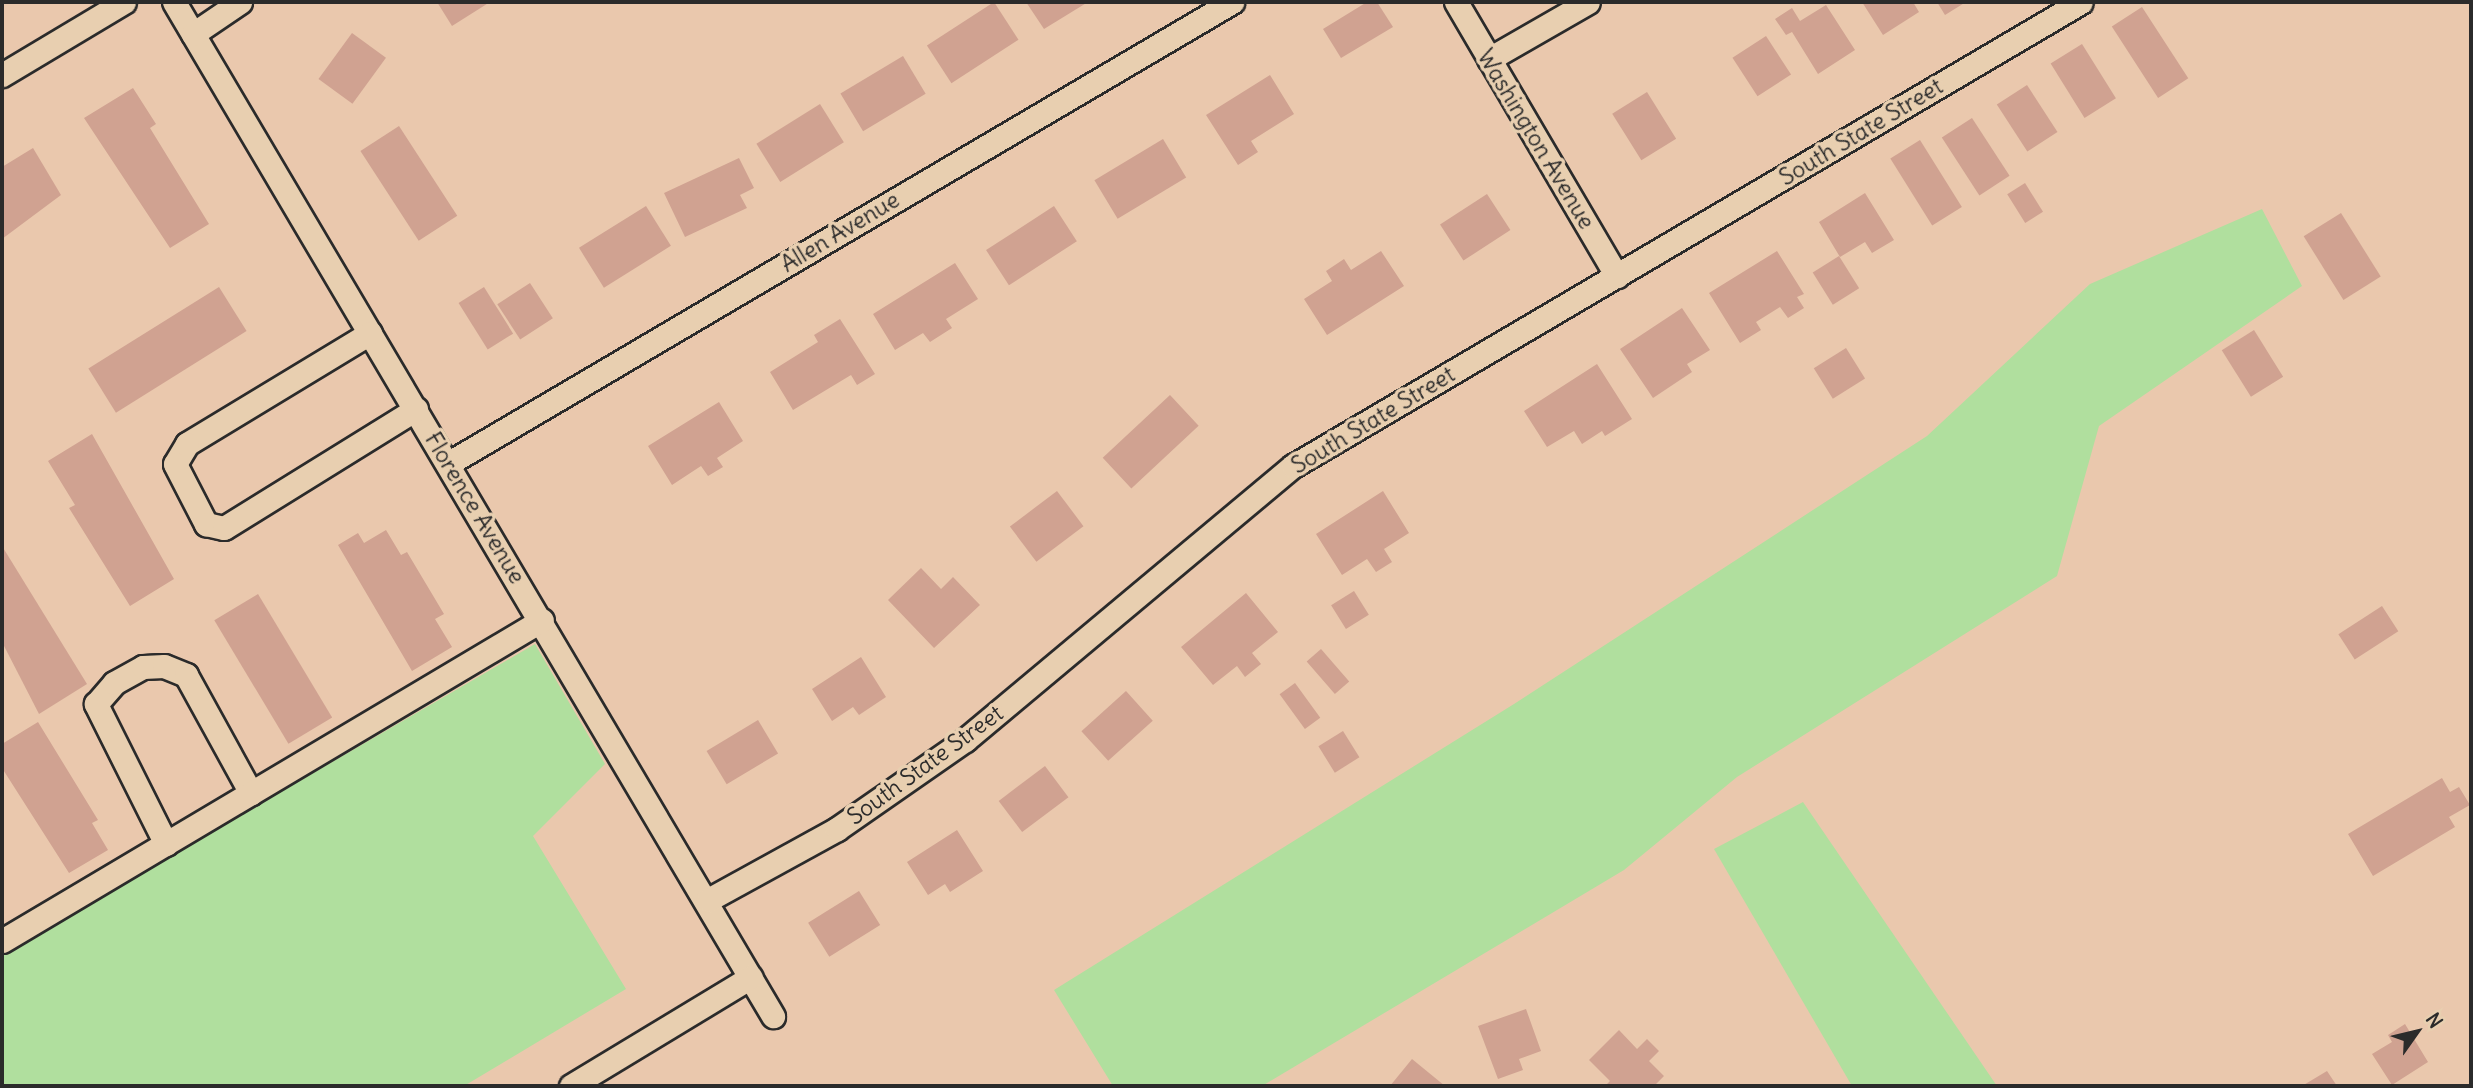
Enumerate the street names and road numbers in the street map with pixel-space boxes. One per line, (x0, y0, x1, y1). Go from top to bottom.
street label: Washington Avenue (1471, 44, 1601, 234)
street label: South State Street (1774, 72, 1948, 192)
street label: Allen Avenue (776, 186, 904, 278)
street label: South State Street (1286, 360, 1460, 480)
street label: Florence Avenue (419, 427, 531, 589)
street label: South State Street (842, 699, 1008, 831)

